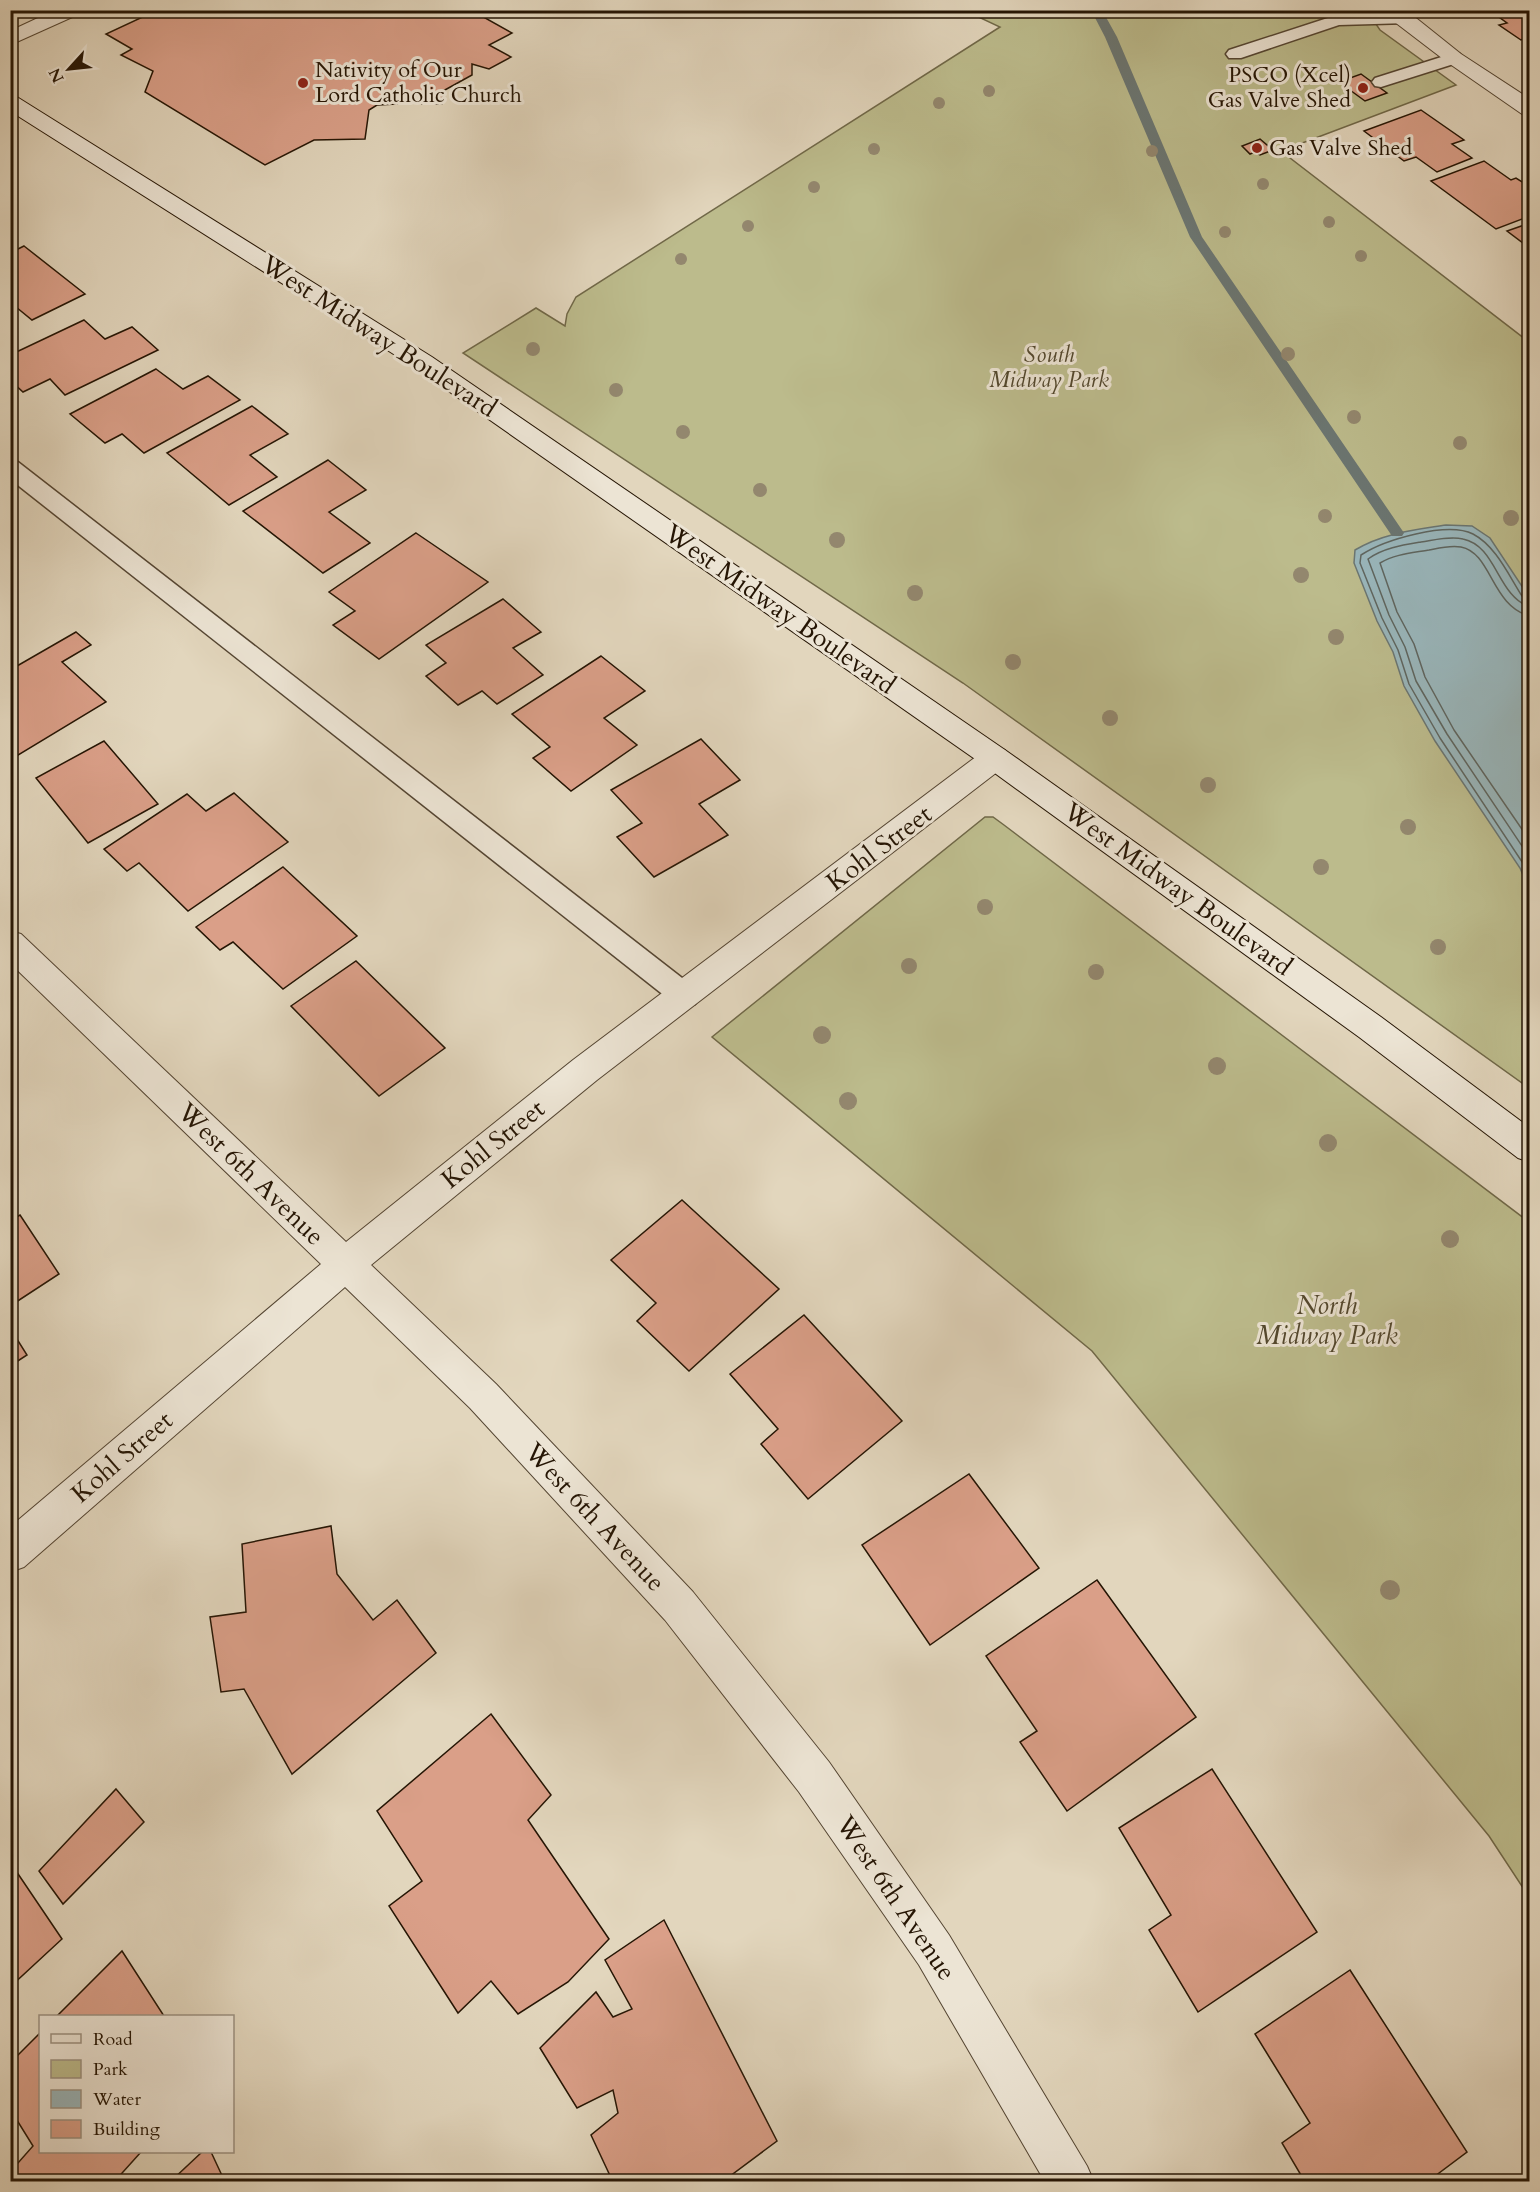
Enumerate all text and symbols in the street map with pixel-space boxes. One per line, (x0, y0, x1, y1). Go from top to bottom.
north arrow (39, 39, 99, 99)
place label: Nativity of Our Lord Catholic Church (315, 55, 522, 110)
place label: PSCO (Xcel) Gas Valve Shed (1208, 60, 1351, 115)
text: N (44, 64, 69, 87)
marker: Nativity of Our Lord Catholic Church (296, 76, 310, 90)
marker: PSCO (Xcel) Gas Valve Shed (1356, 81, 1370, 95)
place label: Gas Valve Shed (1269, 133, 1413, 163)
marker: Gas Valve Shed (1250, 141, 1264, 155)
street label: West Midway Boulevard (253, 246, 504, 426)
park label: South Midway Park (989, 340, 1109, 395)
street label: West Midway Boulevard (657, 515, 903, 702)
street label: West Midway Boulevard (1056, 793, 1300, 984)
street label: Kohl Street (819, 797, 939, 899)
street label: Kohl Street (434, 1091, 552, 1197)
street label: West 6th Avenue (169, 1094, 332, 1253)
park label: North Midway Park (1256, 1288, 1398, 1353)
street label: Kohl Street (64, 1403, 180, 1511)
street label: West 6th Avenue (516, 1434, 673, 1599)
street label: West 6th Avenue (827, 1808, 964, 1987)
legend (39, 2015, 234, 2153)
text: Road (93, 2027, 133, 2052)
text: Park (93, 2057, 128, 2082)
text: Water (92, 2087, 142, 2112)
text: Building (93, 2117, 161, 2142)

